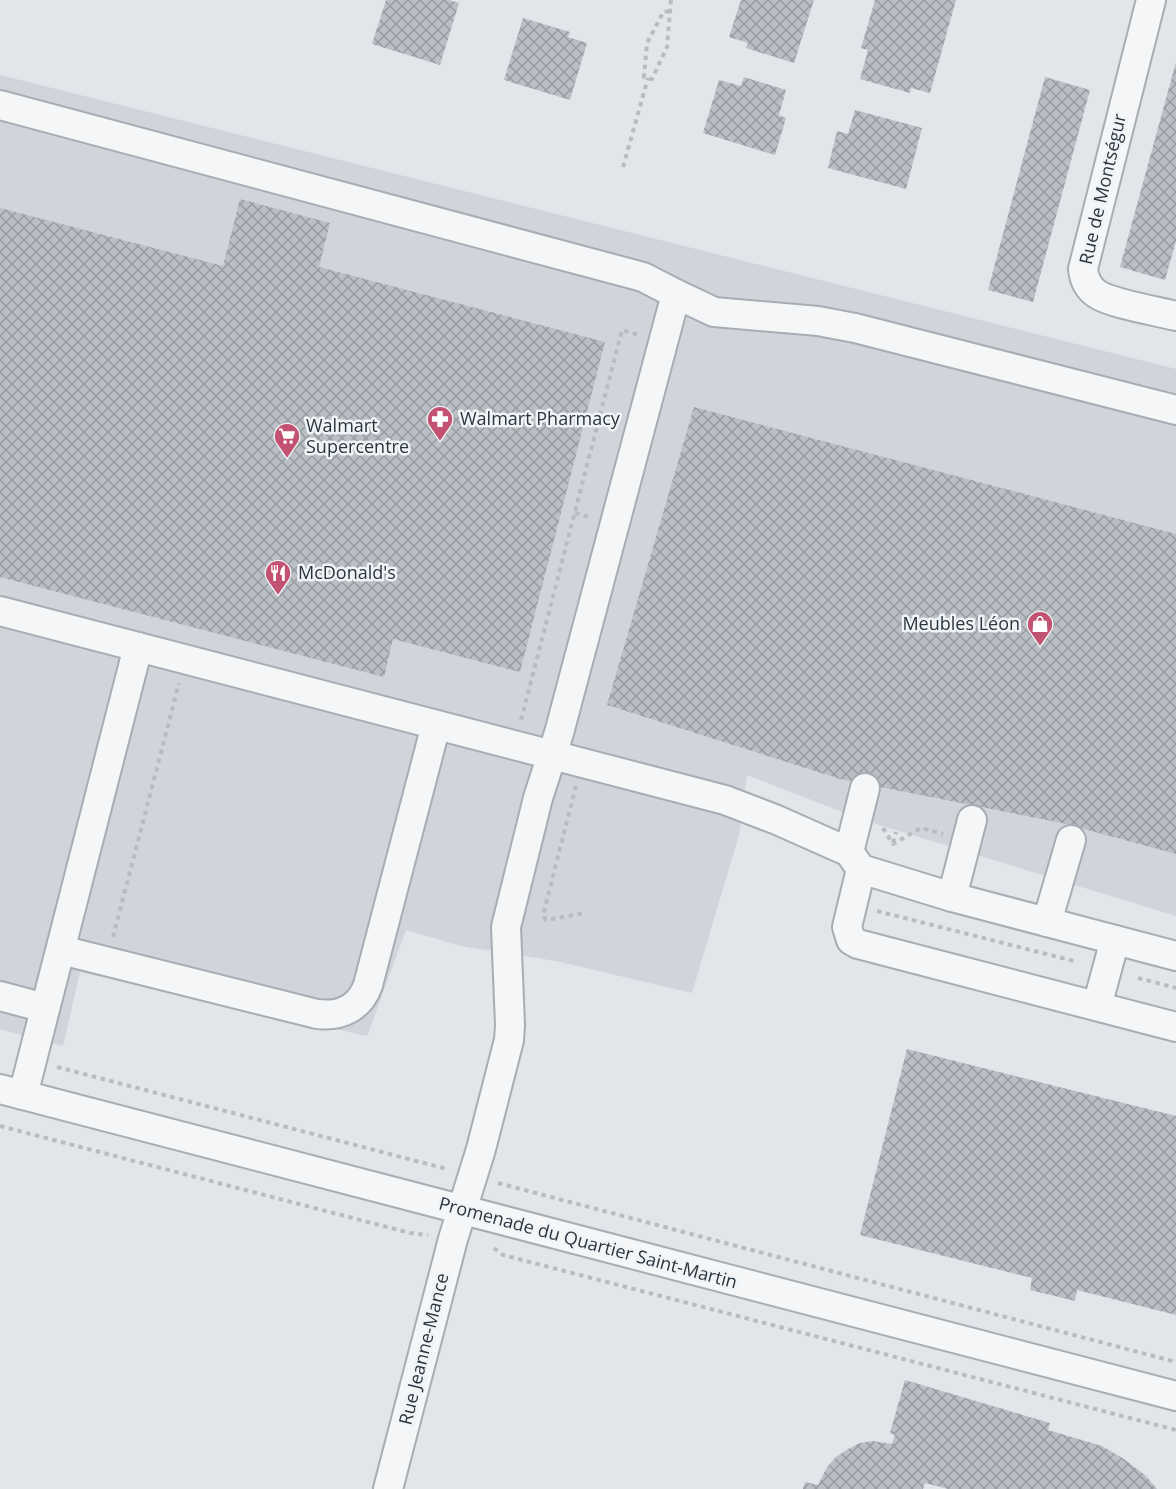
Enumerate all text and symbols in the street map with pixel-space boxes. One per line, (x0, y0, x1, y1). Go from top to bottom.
street label: Rue de Montségur (1073, 110, 1131, 267)
pharmacy icon: Walmart Pharmacy (425, 404, 455, 442)
place label: Walmart Pharmacy (460, 406, 621, 430)
place label: Walmart Supercentre (306, 413, 409, 458)
supermarket icon: Walmart Supercentre (272, 421, 302, 459)
restaurant icon: McDonald's (263, 558, 293, 596)
place label: McDonald's (298, 560, 396, 584)
shop icon: Meubles Léon (1025, 609, 1055, 647)
place label: Meubles Léon (902, 611, 1020, 635)
street label: Promenade du Quartier Saint-Martin (436, 1191, 740, 1293)
street label: Rue Jeanne-Mance (393, 1270, 454, 1427)

